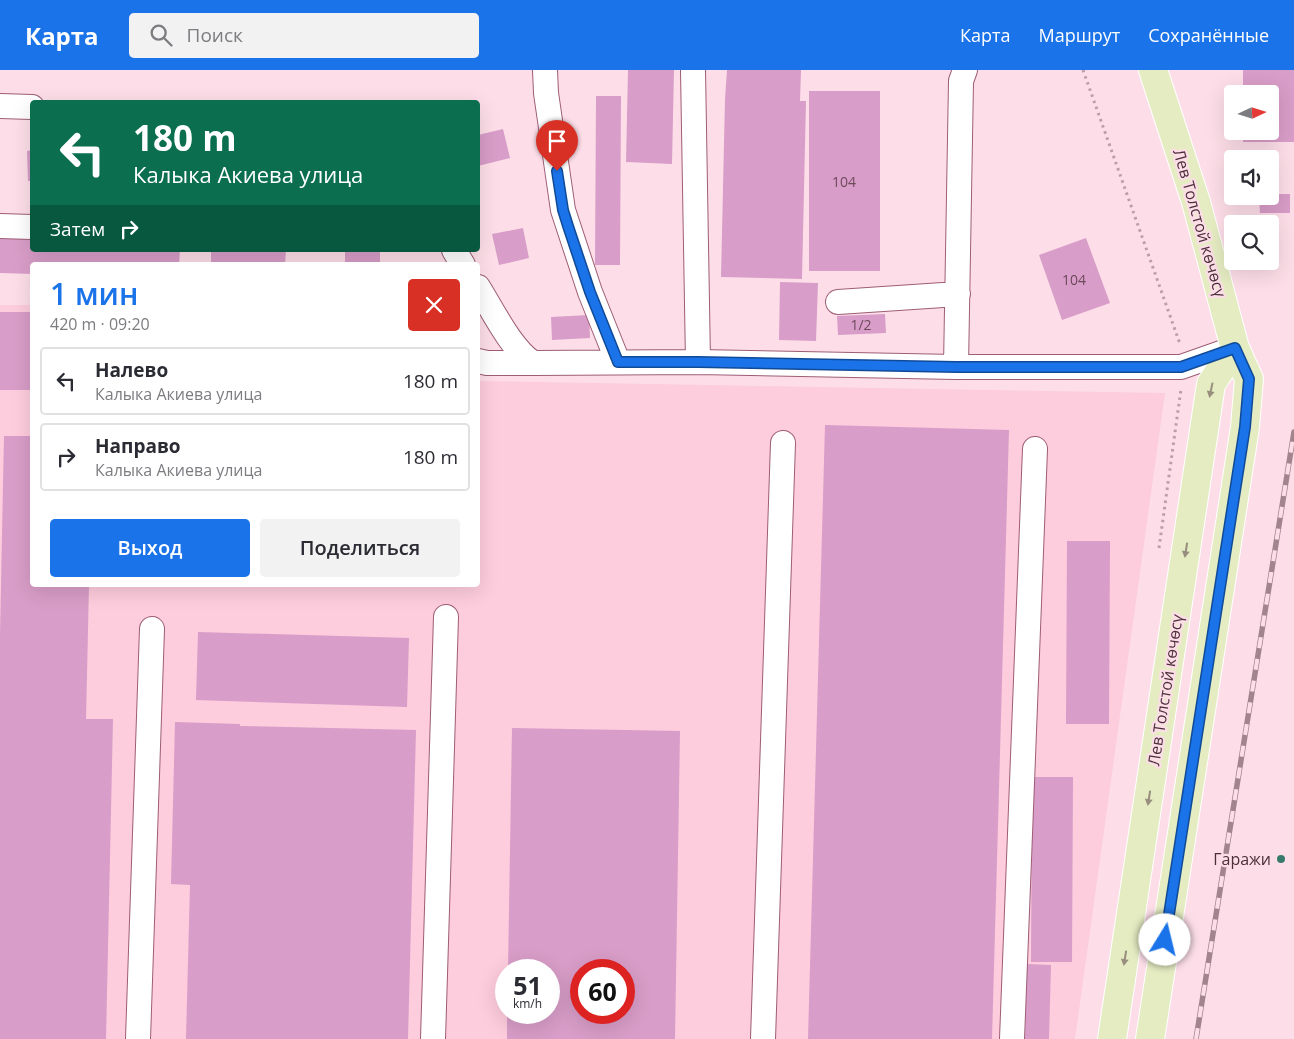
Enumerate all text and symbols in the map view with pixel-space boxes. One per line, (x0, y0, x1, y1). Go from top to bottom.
search box (129, 13, 479, 58)
text: Карта (25, 19, 99, 52)
icon: search (147, 21, 175, 49)
text: Поиск (187, 22, 243, 48)
text: Карта (960, 23, 1010, 47)
text: Маршрут (1038, 23, 1120, 47)
text: Сохранённые (1148, 23, 1269, 47)
north arrow (1224, 85, 1279, 140)
map controls (1224, 85, 1279, 270)
text: 180 m (133, 114, 237, 161)
icon: left (50, 120, 115, 185)
pin (536, 120, 578, 171)
icon: arrive (543, 127, 571, 155)
street label: Лев Толстой көчөсү (1168, 146, 1232, 300)
button: sound (1224, 150, 1279, 205)
text: Калыка Акиева улица (133, 159, 363, 189)
house number: 104 (832, 172, 856, 191)
icon: right (115, 215, 143, 243)
button: search (1224, 215, 1279, 270)
text: Затем (50, 216, 105, 242)
house number: 104 (1062, 270, 1086, 289)
text: 1 мин (50, 273, 138, 314)
button: close (408, 279, 460, 331)
text: 420 m · 09:20 (50, 313, 150, 335)
house number: 1/2 (850, 315, 872, 334)
text: Налево (95, 357, 168, 383)
icon: left (52, 367, 80, 395)
text: 180 m (403, 368, 458, 394)
one-way arrow (1207, 382, 1215, 397)
text: Калыка Акиева улица (95, 383, 262, 405)
text: Направо (95, 433, 181, 459)
icon: right (52, 443, 80, 471)
text: 180 m (403, 444, 458, 470)
text: Калыка Акиева улица (95, 459, 262, 481)
button: Выход (50, 519, 250, 577)
button: Поделиться (260, 519, 460, 577)
one-way arrow (1182, 543, 1190, 559)
street label: Лев Толстой көчөсү (1142, 613, 1188, 767)
one-way arrow (1145, 790, 1153, 806)
place label: Гаражи (1213, 848, 1271, 870)
marker: Гаражи (1275, 853, 1287, 865)
position arrow (1138, 913, 1190, 965)
one-way arrow (1120, 951, 1128, 967)
speed limit sign: 60 (570, 959, 635, 1024)
text: 51 (513, 968, 542, 1002)
text: km/h (513, 995, 542, 1012)

